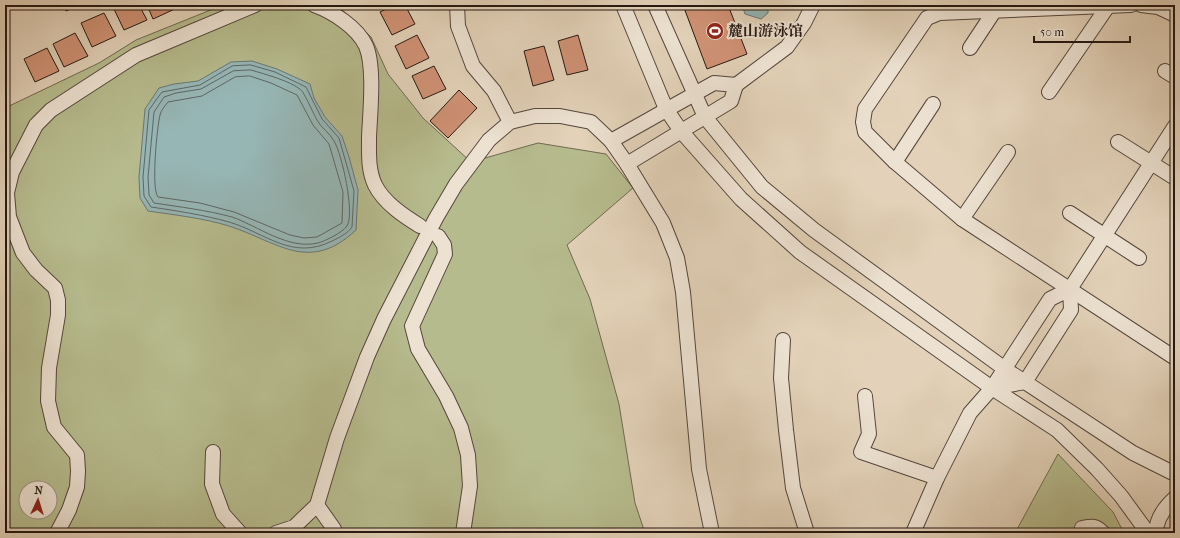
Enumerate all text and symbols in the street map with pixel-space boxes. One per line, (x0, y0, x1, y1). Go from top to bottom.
scale bar (1034, 18, 1130, 44)
sports icon: 麓山游泳馆 (705, 21, 725, 41)
place label: 麓山游泳馆 (728, 22, 803, 40)
text: 50 m (1040, 25, 1064, 39)
north arrow (18, 480, 58, 520)
text: N (34, 484, 44, 497)

